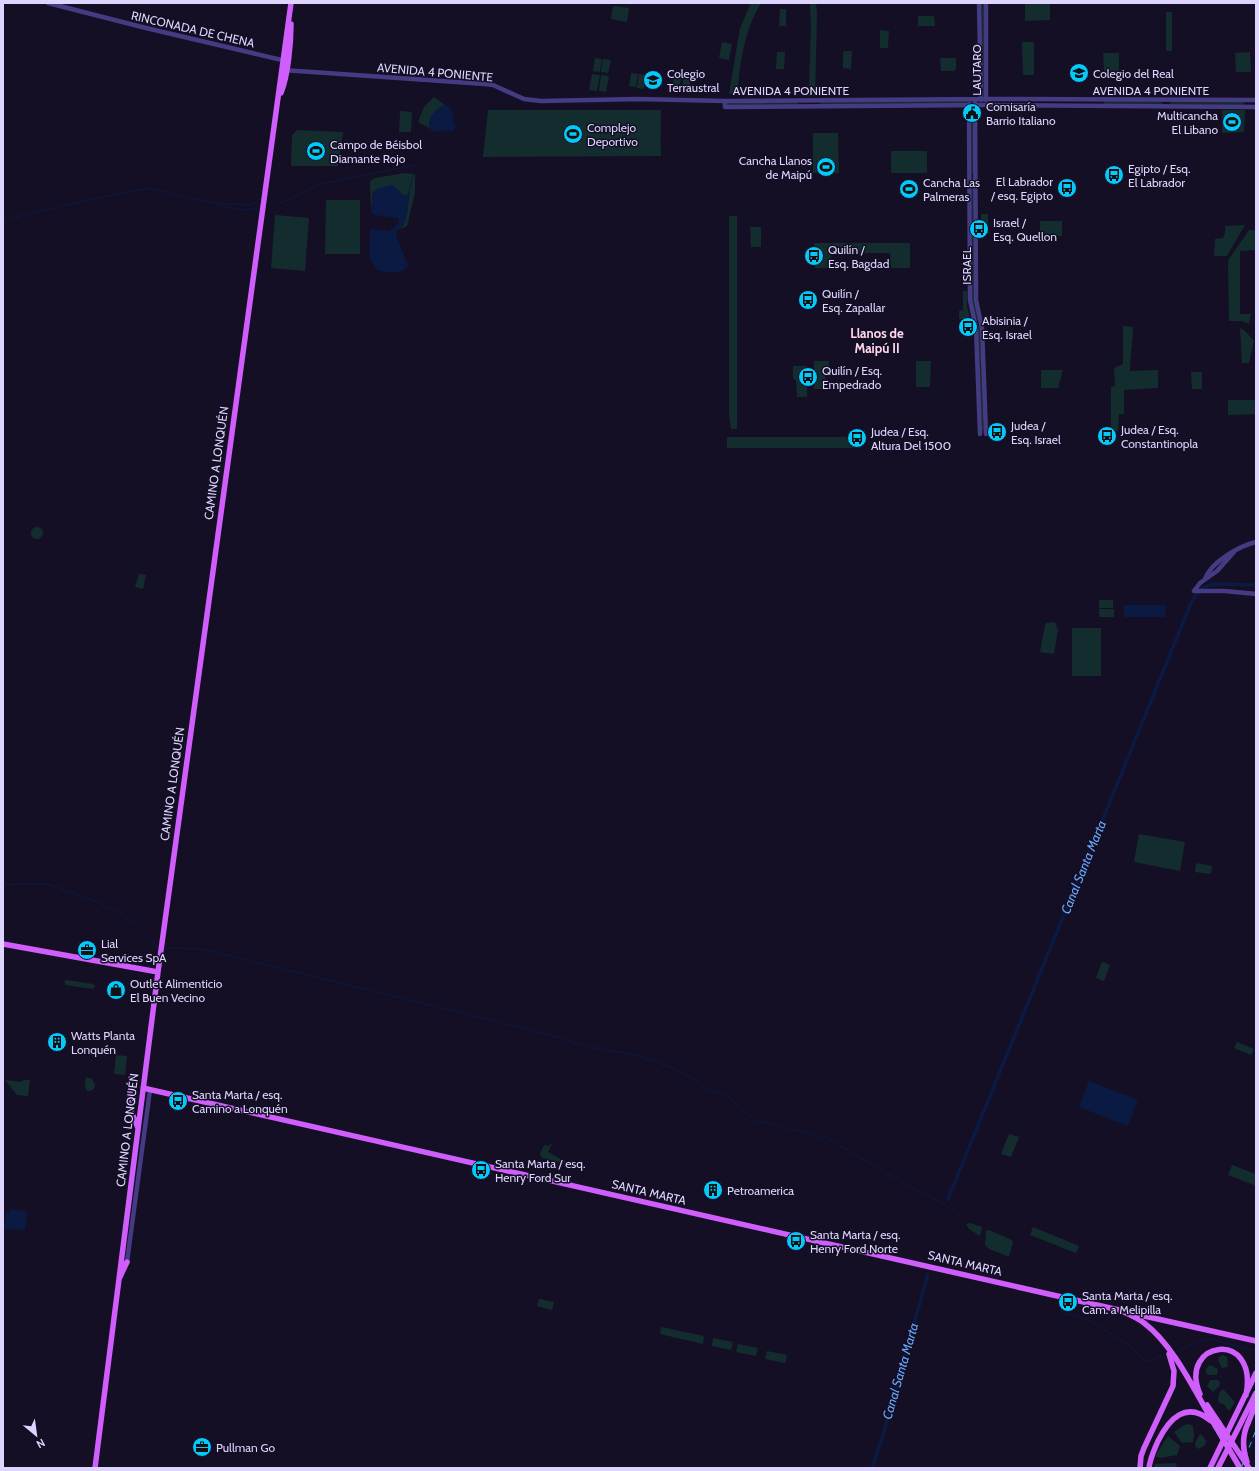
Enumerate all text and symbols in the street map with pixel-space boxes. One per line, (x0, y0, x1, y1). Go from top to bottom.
street label: RINCONADA DE CHENA (130, 8, 257, 51)
street label: LAUTARO (969, 44, 984, 96)
street label: AVENIDA 4 PONIENTE (376, 59, 494, 85)
school or university icon: Colegio del Real (1068, 62, 1090, 84)
place label: Colegio Terraustral (667, 66, 720, 95)
place label: Colegio del Real (1093, 66, 1174, 81)
school or university icon: Colegio Terraustral (642, 69, 664, 91)
street label: AVENIDA 4 PONIENTE (733, 83, 850, 98)
street label: AVENIDA 4 PONIENTE (1093, 83, 1210, 98)
place label: Comisaría Barrio Italiano (986, 99, 1056, 128)
public building icon: Comisaría Barrio Italiano (961, 102, 983, 124)
place label: Multicancha El Libano (1157, 108, 1218, 137)
sports icon: Multicancha El Libano (1221, 111, 1243, 133)
place label: Complejo Deportivo (587, 120, 638, 149)
sports icon: Complejo Deportivo (562, 123, 584, 145)
place label: Campo de Béisbol Diamante Rojo (330, 137, 422, 166)
sports icon: Campo de Béisbol Diamante Rojo (305, 140, 327, 162)
place label: Cancha Llanos de Maipú (739, 153, 812, 182)
sports icon: Cancha Llanos de Maipú (815, 156, 837, 178)
place label: Egipto / Esq. El Labrador (1128, 161, 1190, 190)
bus stop icon: Egipto / Esq. El Labrador (1103, 164, 1125, 186)
place label: El Labrador / esq. Egipto (990, 174, 1053, 203)
place label: Cancha Las Palmeras (923, 175, 980, 204)
bus stop icon: El Labrador / esq. Egipto (1056, 177, 1078, 199)
sports icon: Cancha Las Palmeras (898, 178, 920, 200)
place label: Israel / Esq. Quellon (993, 215, 1057, 244)
bus stop icon: Israel / Esq. Quellon (968, 218, 990, 240)
place label: Quilín / Esq. Bagdad (828, 242, 889, 271)
bus stop icon: Quilín / Esq. Bagdad (803, 245, 825, 267)
street label: ISRAEL (959, 247, 974, 285)
place label: Quilín / Esq. Zapallar (822, 286, 886, 315)
bus stop icon: Quilín / Esq. Zapallar (797, 289, 819, 311)
place label: Abisinia / Esq. Israel (982, 313, 1032, 342)
bus stop icon: Abisinia / Esq. Israel (957, 316, 979, 338)
district label: Llanos de Maipú II (850, 325, 904, 356)
place label: Quilín / Esq. Empedrado (822, 363, 882, 392)
bus stop icon: Quilín / Esq. Empedrado (797, 366, 819, 388)
street label: CAMINO A LONQUÉN (201, 405, 231, 521)
place label: Judea / Esq. Israel (1010, 418, 1061, 447)
bus stop icon: Judea / Esq. Israel (986, 421, 1008, 443)
place label: Judea / Esq. Constantinopla (1120, 422, 1198, 451)
place label: Judea / Esq. Altura Del 1500 (870, 424, 951, 453)
bus stop icon: Judea / Esq. Constantinopla (1096, 425, 1118, 447)
bus stop icon: Judea / Esq. Altura Del 1500 (846, 427, 868, 449)
street label: CAMINO A LONQUÉN (157, 726, 187, 842)
water label: Canal Santa Marta (1057, 818, 1109, 916)
place label: Lial Services SpA (101, 936, 167, 965)
office icon: Lial Services SpA (76, 939, 98, 961)
place label: Outlet Alimenticio El Buen Vecino (130, 976, 223, 1005)
shop icon: Outlet Alimenticio El Buen Vecino (105, 979, 127, 1001)
place label: Watts Planta Lonquén (71, 1028, 135, 1057)
building icon: Watts Planta Lonquén (46, 1031, 68, 1053)
street label: CAMINO A LONQUÉN (113, 1072, 141, 1188)
place label: Santa Marta / esq. Camino a Lonquén (192, 1087, 288, 1116)
bus stop icon: Santa Marta / esq. Camino a Lonquén (167, 1090, 189, 1112)
place label: Santa Marta / esq. Henry Ford Sur (495, 1156, 585, 1185)
bus stop icon: Santa Marta / esq. Henry Ford Sur (470, 1159, 492, 1181)
street label: SANTA MARTA (610, 1176, 688, 1208)
building icon: Petroamerica (702, 1179, 724, 1201)
place label: Petroamerica (727, 1183, 794, 1198)
place label: Santa Marta / esq. Henry Ford Norte (810, 1227, 900, 1256)
bus stop icon: Santa Marta / esq. Henry Ford Norte (785, 1230, 807, 1252)
street label: SANTA MARTA (926, 1247, 1004, 1279)
place label: Santa Marta / esq. Cam. a Melipilla (1082, 1288, 1172, 1317)
bus stop icon: Santa Marta / esq. Cam. a Melipilla (1057, 1291, 1079, 1313)
water label: Canal Santa Marta (879, 1321, 921, 1421)
north arrow (16, 1415, 56, 1455)
text: N (34, 1436, 48, 1452)
office icon: Pullman Go (191, 1436, 213, 1458)
place label: Pullman Go (216, 1440, 275, 1455)

